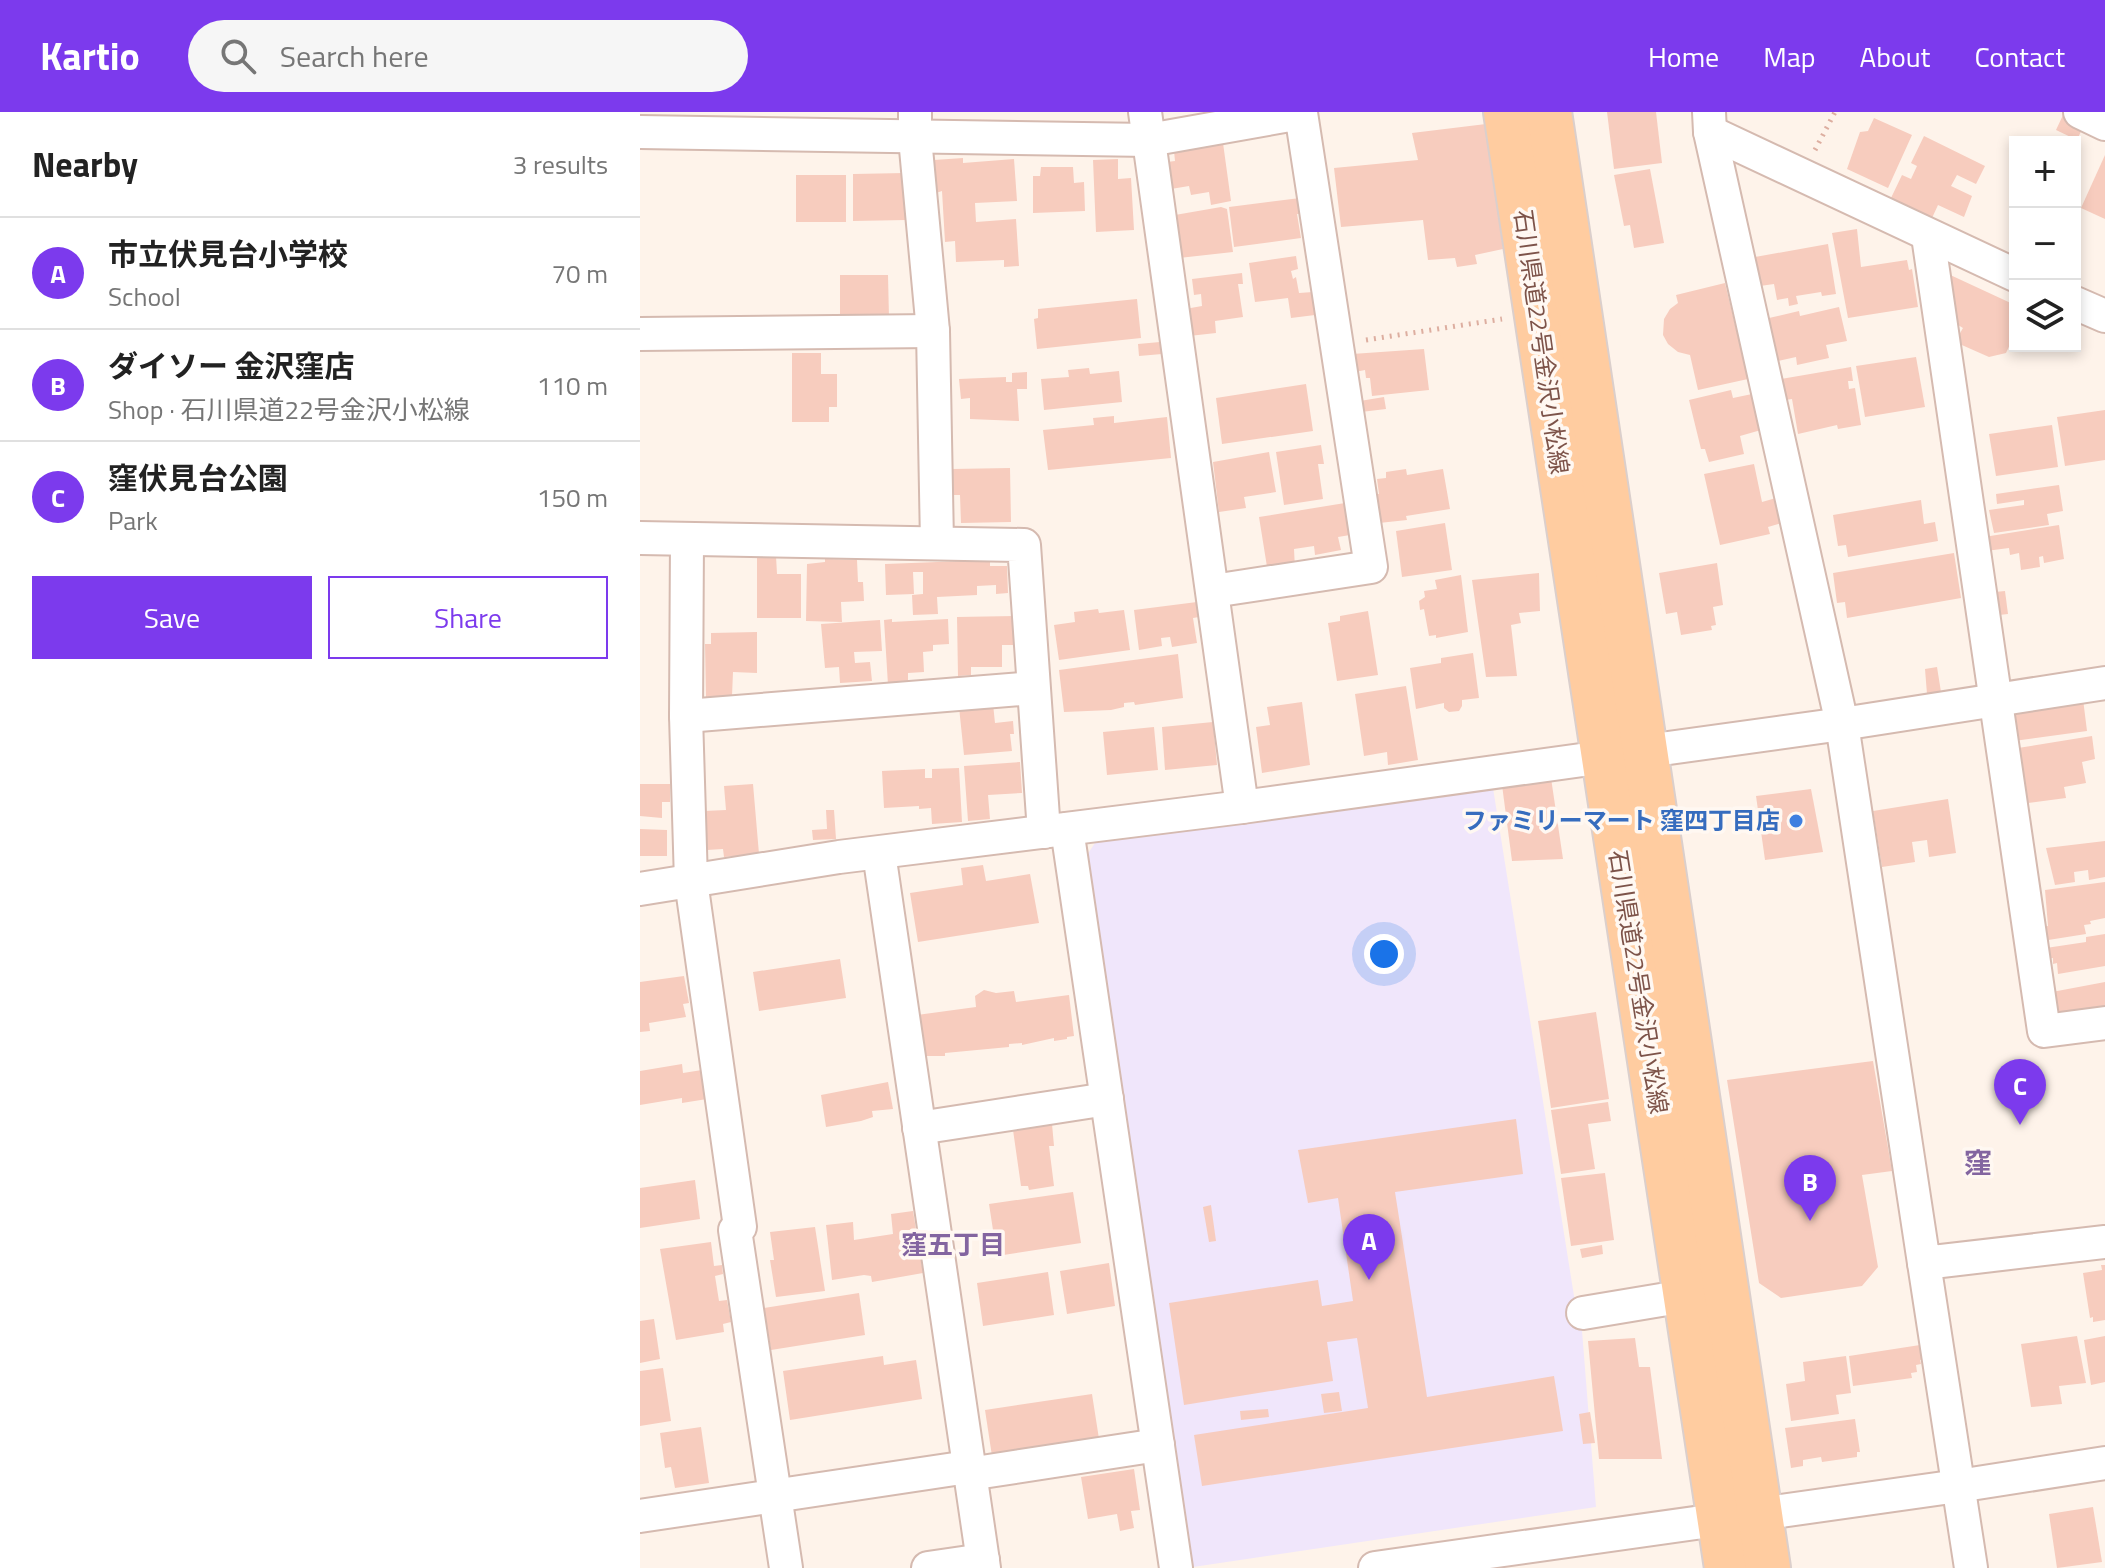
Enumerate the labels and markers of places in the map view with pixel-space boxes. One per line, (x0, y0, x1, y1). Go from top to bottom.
place label: ファミリーマート 窪四丁目店 (1463, 802, 1780, 838)
marker: ファミリーマート 窪四丁目店 (1787, 812, 1805, 830)
pin: C (1994, 1059, 2046, 1125)
pin: B (1784, 1155, 1836, 1221)
pin: A (1343, 1214, 1395, 1280)

